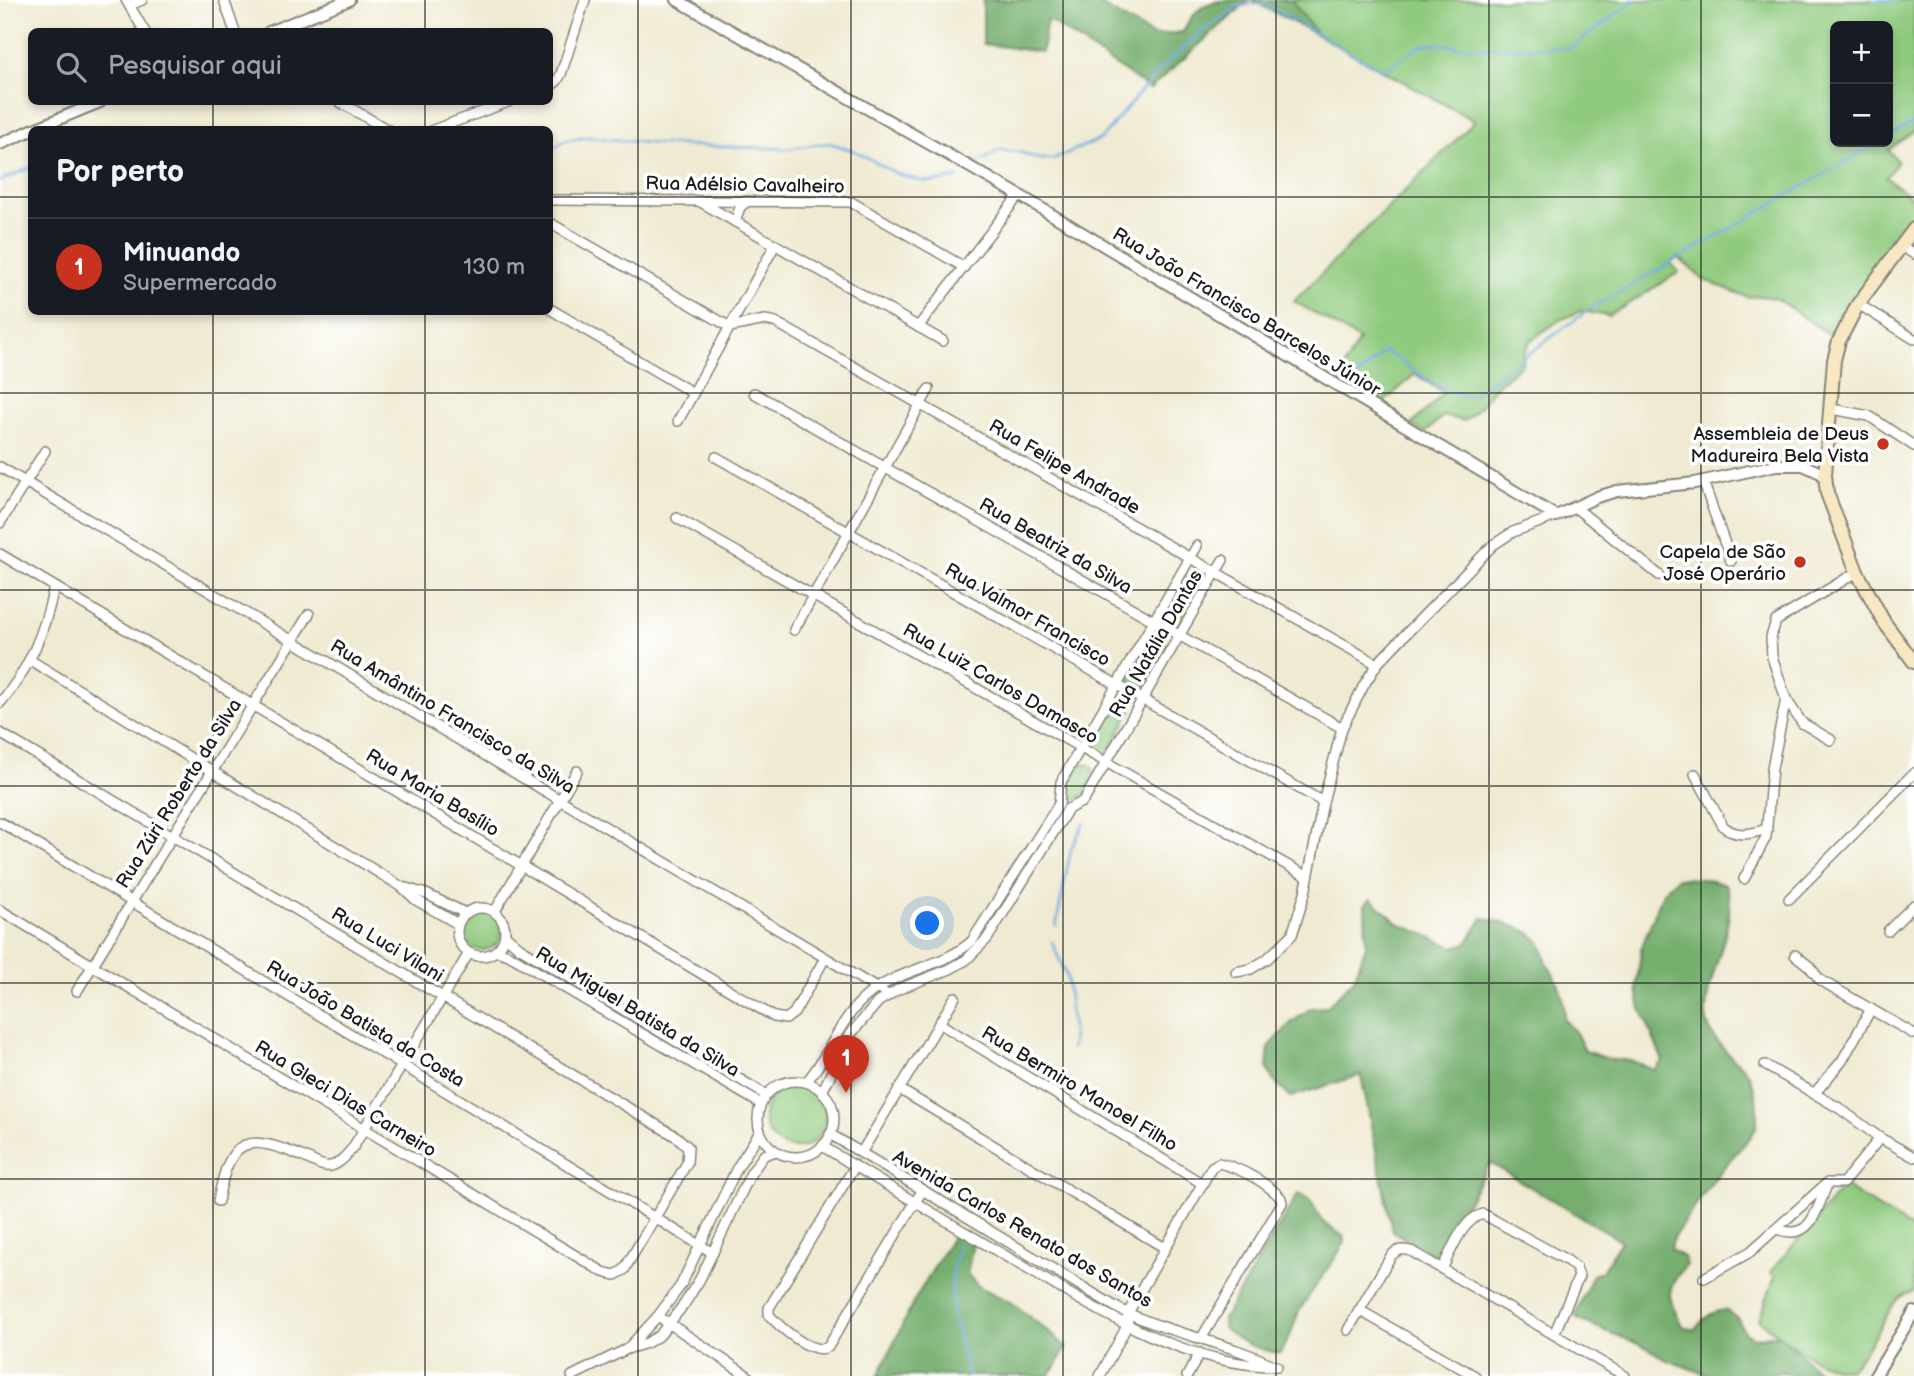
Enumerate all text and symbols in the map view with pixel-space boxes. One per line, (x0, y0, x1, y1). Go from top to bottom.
map controls (1830, 21, 1893, 147)
button: + (1830, 21, 1893, 84)
search box (28, 28, 553, 105)
icon: search (52, 48, 90, 86)
text: Pesquisar aqui (108, 51, 282, 82)
button: − (1830, 84, 1893, 147)
text: Por perto (56, 154, 184, 190)
street label: Rua Adélsio Cavalheiro (645, 172, 845, 199)
street label: Rua João Francisco Barcelos Júnior (1108, 223, 1385, 402)
text: Minuando (123, 238, 240, 269)
text: 1 (74, 253, 84, 281)
text: 130 m (463, 253, 525, 281)
text: Supermercado (123, 269, 277, 297)
street label: Rua Felipe Andrade (985, 415, 1144, 520)
place label: Assembleia de Deus Madureira Bela Vista (1691, 423, 1869, 468)
marker: Assembleia de Deus Madureira Bela Vista (1875, 436, 1891, 452)
street label: Rua Beatriz da Silva (975, 493, 1136, 599)
place label: Capela de São José Operário (1659, 541, 1786, 586)
marker: Capela de São José Operário (1792, 554, 1808, 570)
street label: Rua Valmor Francisco (940, 559, 1114, 672)
street label: Rua Natália Dantas (1105, 566, 1208, 721)
street label: Rua Luiz Carlos Damasco (898, 619, 1102, 750)
street label: Rua Amântino Francisco da Silva (326, 635, 579, 800)
street label: Rua Zúri Roberto da Silva (112, 695, 247, 893)
street label: Rua Maria Basílio (361, 744, 503, 842)
street label: Rua Luci Vilani (327, 903, 448, 988)
your location (910, 906, 944, 940)
street label: Rua Miguel Batista da Silva (531, 942, 743, 1082)
street label: Rua João Batista da Costa (262, 956, 469, 1093)
street label: Rua Bermiro Manoel Filho (977, 1022, 1181, 1157)
pin: 1 (823, 1035, 869, 1093)
street label: Rua Gleci Dias Carneiro (250, 1036, 440, 1163)
street label: Avenida Carlos Renato dos Santos (889, 1145, 1156, 1313)

